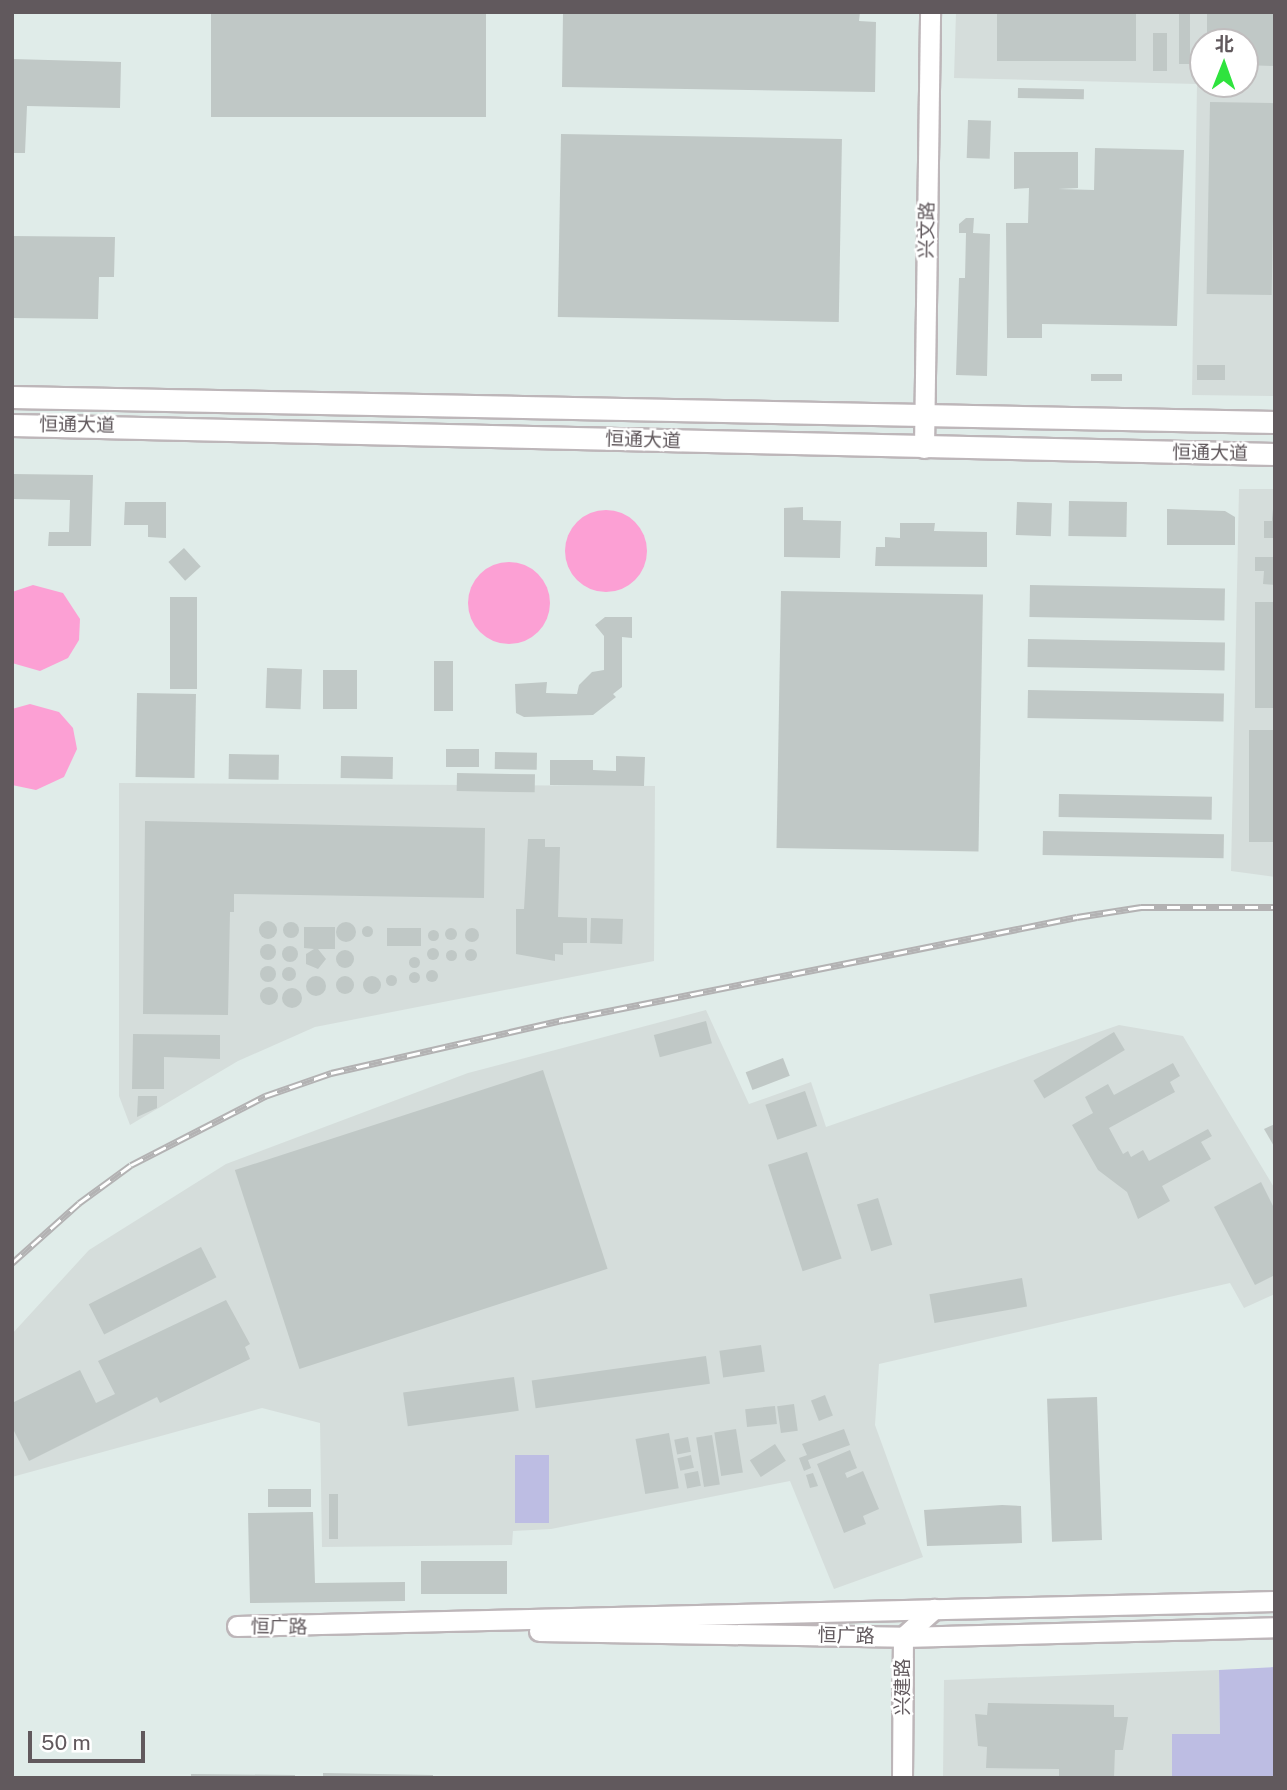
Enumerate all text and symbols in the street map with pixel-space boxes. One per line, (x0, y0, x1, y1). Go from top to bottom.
north arrow (1189, 28, 1259, 98)
text: 北 (1215, 33, 1234, 55)
street label: 兴文路 (915, 201, 939, 259)
street label: 恒通大道 (39, 413, 115, 437)
street label: 恒通大道 (605, 427, 681, 453)
street label: 恒通大道 (1172, 441, 1248, 465)
street label: 恒广路 (250, 1615, 308, 1639)
street label: 恒广路 (817, 1624, 875, 1648)
street label: 兴建路 (892, 1659, 914, 1715)
scale bar (32, 1716, 149, 1760)
text: 50 m (41, 1730, 91, 1755)

